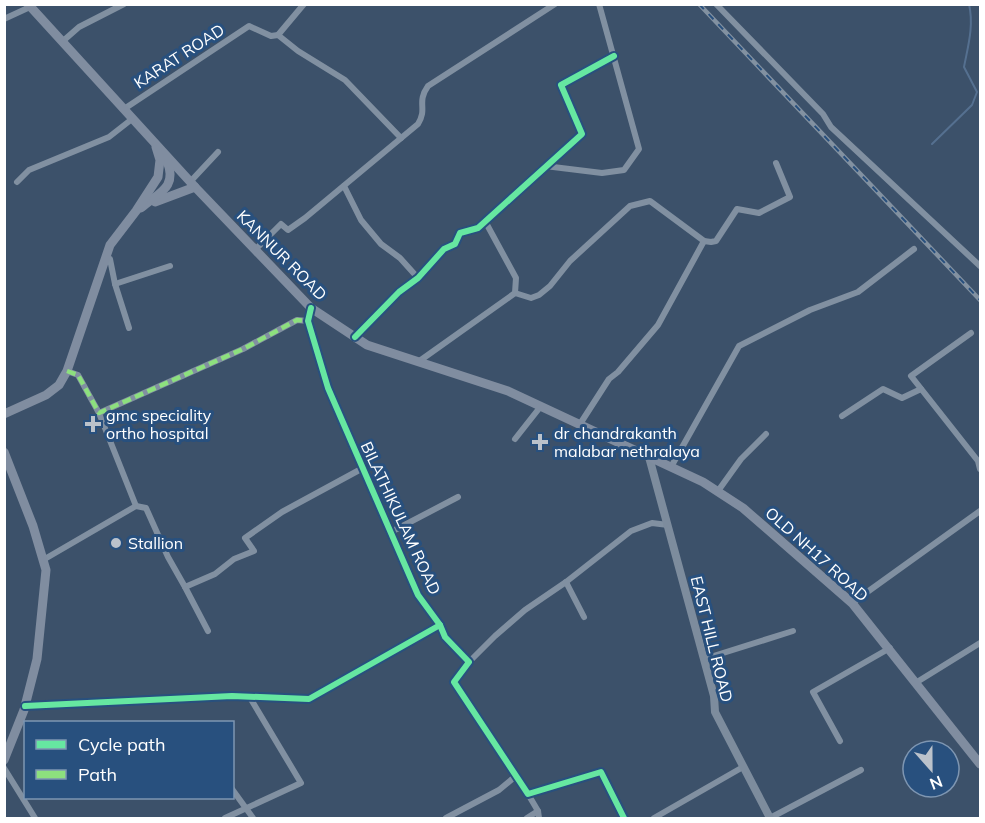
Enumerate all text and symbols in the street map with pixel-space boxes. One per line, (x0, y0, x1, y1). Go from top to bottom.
street label: KARAT ROAD (130, 19, 228, 93)
street label: KANNUR ROAD (233, 206, 331, 304)
place label: gmc speciality ortho hospital (106, 405, 212, 443)
marker: gmc speciality ortho hospital (84, 415, 102, 433)
place label: dr chandrakanth malabar nethralaya (554, 423, 700, 461)
marker: dr chandrakanth malabar nethralaya (531, 433, 549, 451)
street label: BILATHIKULAM ROAD (357, 438, 445, 598)
street label: OLD NH17 ROAD (761, 503, 873, 605)
place label: Stallion (128, 533, 183, 553)
marker: Stallion (109, 536, 123, 550)
street label: EAST HILL ROAD (687, 574, 737, 704)
legend (24, 721, 234, 799)
text: Cycle path (78, 733, 165, 756)
north arrow (901, 739, 961, 799)
text: Path (78, 763, 117, 786)
text: N (927, 772, 946, 795)

